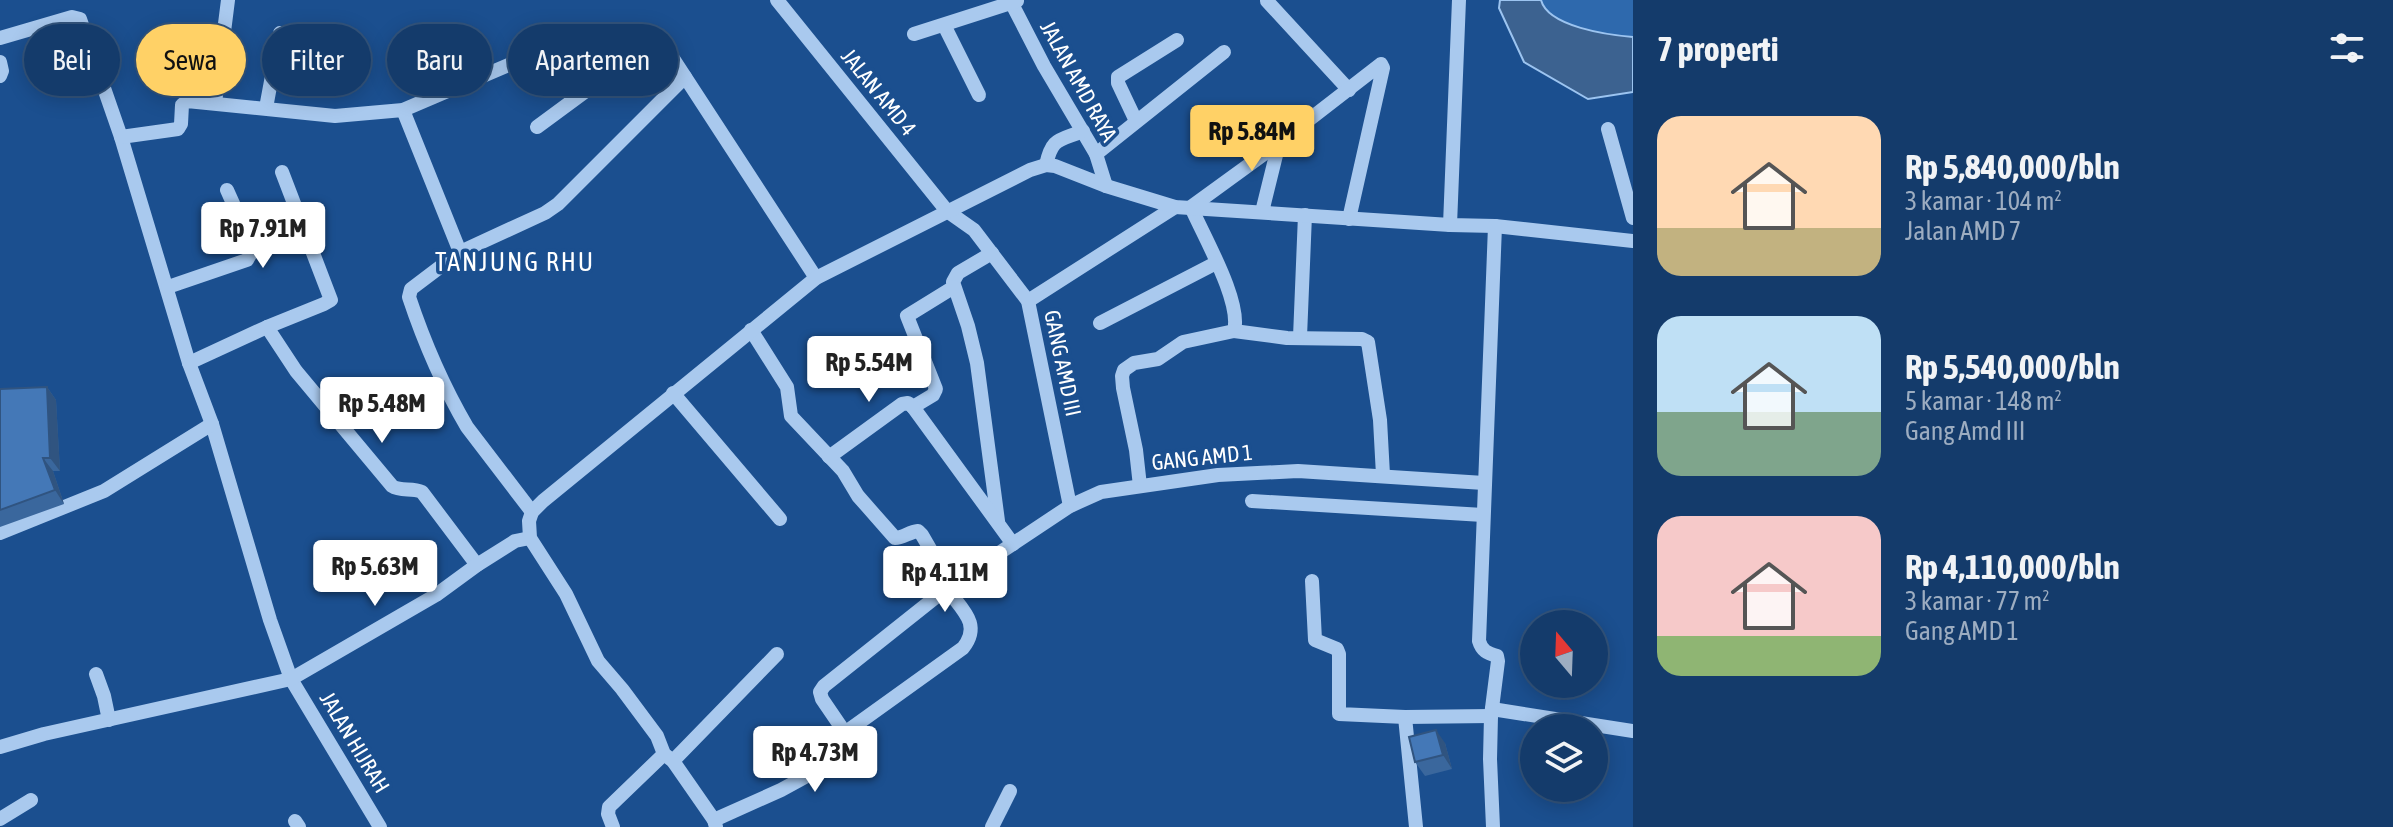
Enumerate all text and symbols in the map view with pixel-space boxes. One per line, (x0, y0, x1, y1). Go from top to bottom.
street label: JALAN AMD RAYA (1035, 16, 1123, 146)
chip: Beli (24, 24, 120, 96)
chip: Sewa (136, 24, 246, 96)
chip: Filter (262, 24, 371, 96)
chip: Baru (387, 24, 492, 96)
chip: Apartemen (508, 24, 678, 96)
icon: filters (2325, 26, 2369, 70)
text: 7 properti (1657, 29, 1779, 68)
street label: JALAN AMD 4 (836, 43, 922, 141)
pin: Rp 5.84M (1169, 105, 1335, 173)
text: Rp 5.84M (1208, 116, 1296, 146)
text: Rp 5,840,000/bln (1905, 147, 2120, 186)
icon: home (1721, 148, 1817, 244)
text: 3 kamar · 104 m² (1905, 186, 2062, 216)
pin: Rp 7.91M (180, 202, 346, 270)
text: Rp 7.91M (219, 213, 307, 243)
text: Jalan AMD 7 (1905, 216, 2021, 246)
district label: TANJUNG RHU (435, 247, 595, 277)
street label: GANG AMD III (1039, 308, 1087, 418)
pin: Rp 5.54M (786, 336, 952, 404)
text: Rp 5.54M (825, 347, 913, 377)
text: Rp 5,540,000/bln (1905, 347, 2120, 386)
icon: home (1721, 348, 1817, 444)
pin: Rp 5.48M (299, 377, 465, 445)
text: 5 kamar · 148 m² (1905, 386, 2062, 416)
text: Rp 5.48M (338, 388, 426, 418)
text: Gang Amd III (1905, 416, 2025, 446)
street label: GANG AMD 1 (1150, 439, 1254, 475)
pin: Rp 5.63M (292, 540, 458, 608)
pin: Rp 4.11M (862, 546, 1028, 614)
text: Rp 4,110,000/bln (1905, 547, 2120, 586)
icon: home (1721, 548, 1817, 644)
text: Rp 5.63M (331, 551, 419, 581)
text: Rp 4.11M (901, 557, 989, 587)
text: 3 kamar · 77 m² (1905, 586, 2049, 616)
north arrow (1520, 610, 1608, 698)
map controls (1520, 610, 1608, 802)
text: Gang AMD 1 (1905, 616, 2019, 646)
street label: JALAN HIJRAH (315, 687, 395, 797)
button: layers (1520, 714, 1608, 802)
pin: Rp 4.73M (732, 726, 898, 794)
text: Rp 4.73M (771, 737, 859, 767)

